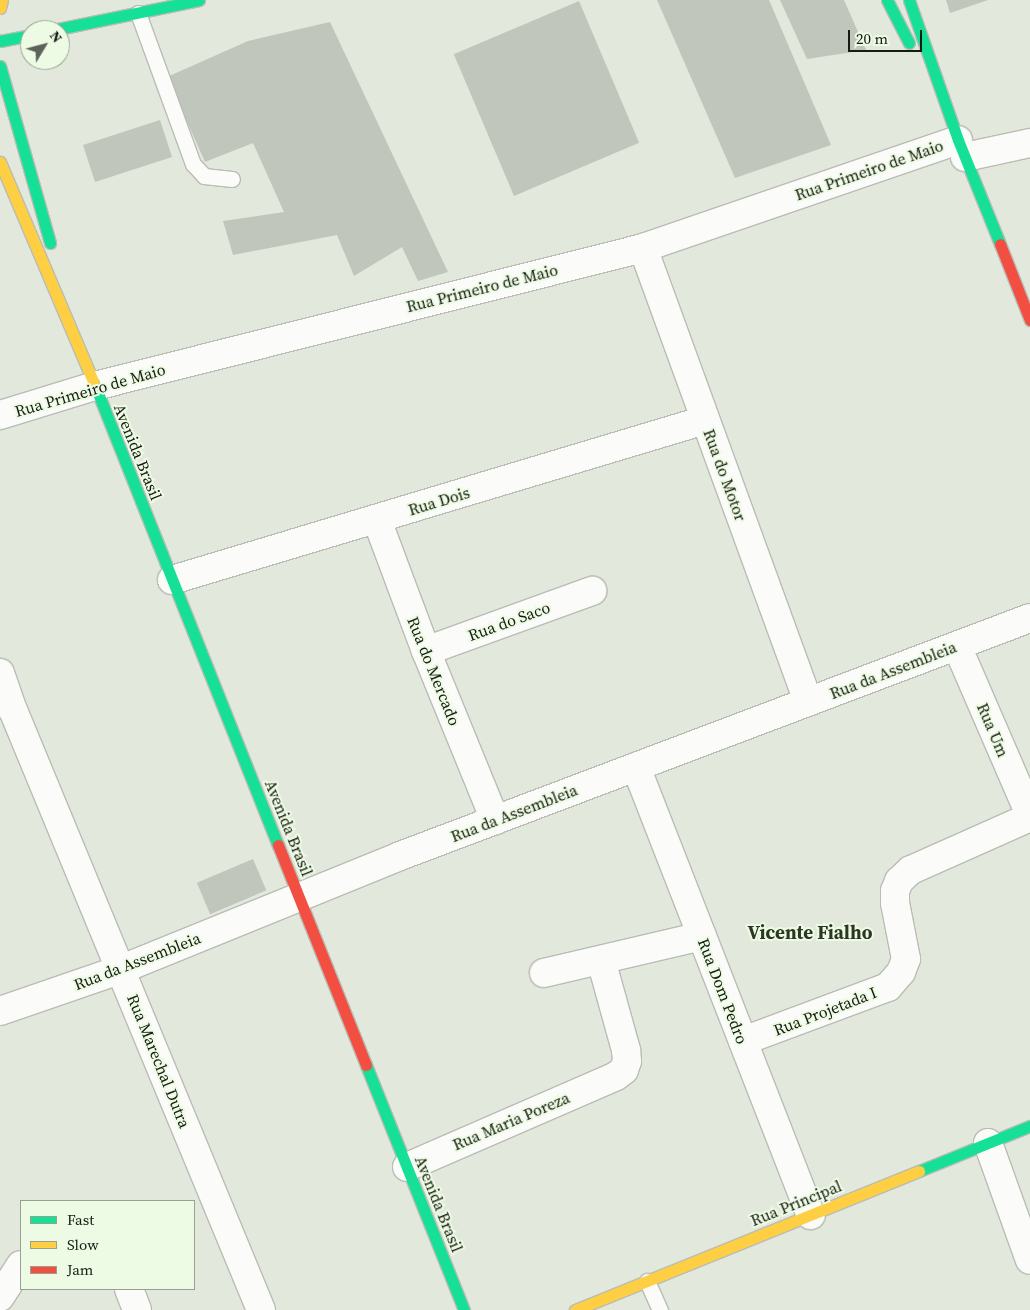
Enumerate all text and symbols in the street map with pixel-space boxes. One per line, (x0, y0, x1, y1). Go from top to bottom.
north arrow (20, 20, 70, 70)
scale bar (850, 20, 924, 52)
text: N (45, 26, 67, 47)
text: 20 m (856, 28, 888, 49)
street label: Rua Primeiro de Maio (792, 136, 946, 204)
street label: Rua Primeiro de Maio (404, 260, 560, 316)
street label: Rua Primeiro de Maio (13, 359, 167, 421)
street label: Avenida Brasil (110, 401, 166, 503)
street label: Rua do Motor (699, 426, 751, 524)
street label: Rua Dois (406, 483, 472, 519)
street label: Rua do Saco (465, 597, 553, 645)
street label: Rua do Mercado (403, 614, 465, 728)
street label: Rua da Assembleia (827, 637, 959, 703)
street label: Rua Um (973, 700, 1013, 760)
street label: Avenida Brasil (261, 777, 317, 879)
street label: Rua da Assembleia (448, 780, 580, 846)
district label: Vicente Fialho (748, 922, 872, 944)
street label: Rua da Assembleia (71, 928, 203, 994)
street label: Rua Dom Pedro (694, 936, 752, 1046)
street label: Rua Projetada I (771, 983, 879, 1039)
street label: Rua Marechal Dutra (123, 991, 195, 1131)
street label: Rua Maria Poreza (450, 1088, 572, 1154)
street label: Avenida Brasil (411, 1153, 467, 1255)
street label: Rua Principal (748, 1176, 844, 1230)
legend (20, 1200, 195, 1290)
text: Fast (67, 1209, 94, 1230)
text: Slow (67, 1234, 99, 1255)
text: Jam (67, 1259, 93, 1280)

